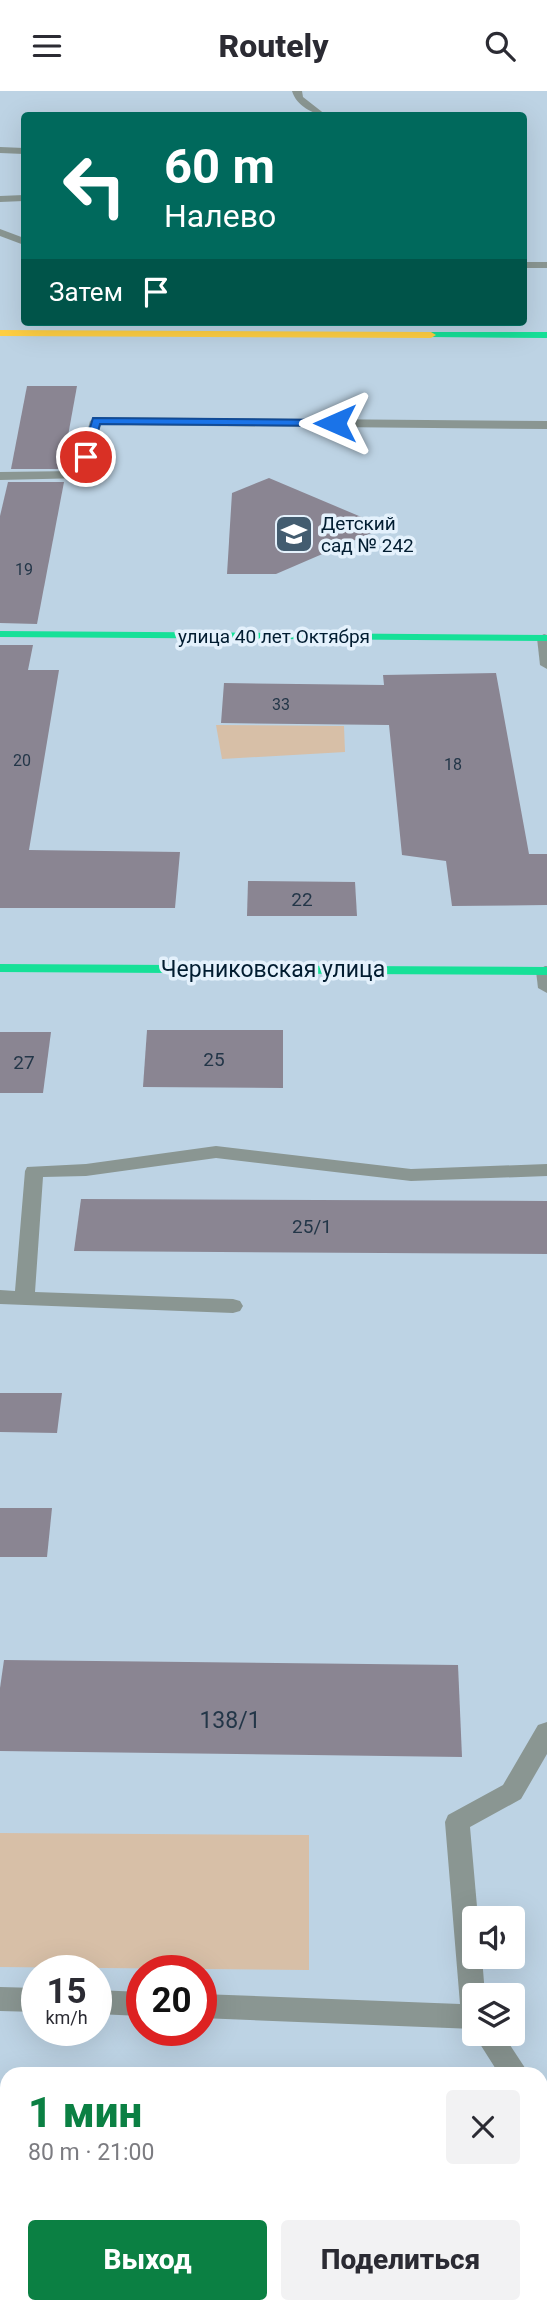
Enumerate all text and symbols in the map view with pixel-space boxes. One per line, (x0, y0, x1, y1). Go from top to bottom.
icon: menu (28, 27, 66, 65)
text: Routely (219, 27, 328, 65)
icon: search (481, 27, 519, 65)
text: 60 m (164, 138, 275, 195)
icon: left (49, 140, 140, 231)
text: Налево (164, 197, 276, 235)
icon: arrive (137, 273, 175, 311)
text: Затем (49, 277, 123, 307)
position arrow (298, 386, 372, 460)
pin (56, 427, 116, 487)
icon: arrive (67, 438, 105, 476)
place label: Детский сад № 242 (321, 512, 414, 557)
school or university icon: Детский сад № 242 (273, 513, 315, 555)
house number: 19 (15, 560, 33, 579)
street label: улица 40 лет Октября (178, 625, 370, 648)
house number: 33 (272, 695, 290, 714)
house number: 20 (13, 751, 31, 770)
house number: 18 (444, 755, 462, 774)
house number: 22 (291, 888, 313, 911)
street label: Черниковская улица (161, 956, 385, 983)
house number: 25 (203, 1048, 225, 1071)
house number: 27 (13, 1051, 35, 1074)
house number: 25/1 (292, 1215, 332, 1238)
house number: 138/1 (199, 1707, 261, 1734)
map controls (462, 1906, 525, 2046)
button: sound (462, 1906, 525, 1969)
speed limit sign: 20 (126, 1955, 217, 2046)
text: 15 (46, 1971, 87, 2012)
button: layers (462, 1983, 525, 2046)
text: km/h (45, 2007, 88, 2028)
text: 1 мин (28, 2088, 142, 2137)
button: close (446, 2090, 520, 2164)
text: 80 m · 21:00 (28, 2139, 154, 2166)
button: Выход (28, 2220, 267, 2300)
button: Поделиться (281, 2220, 520, 2300)

